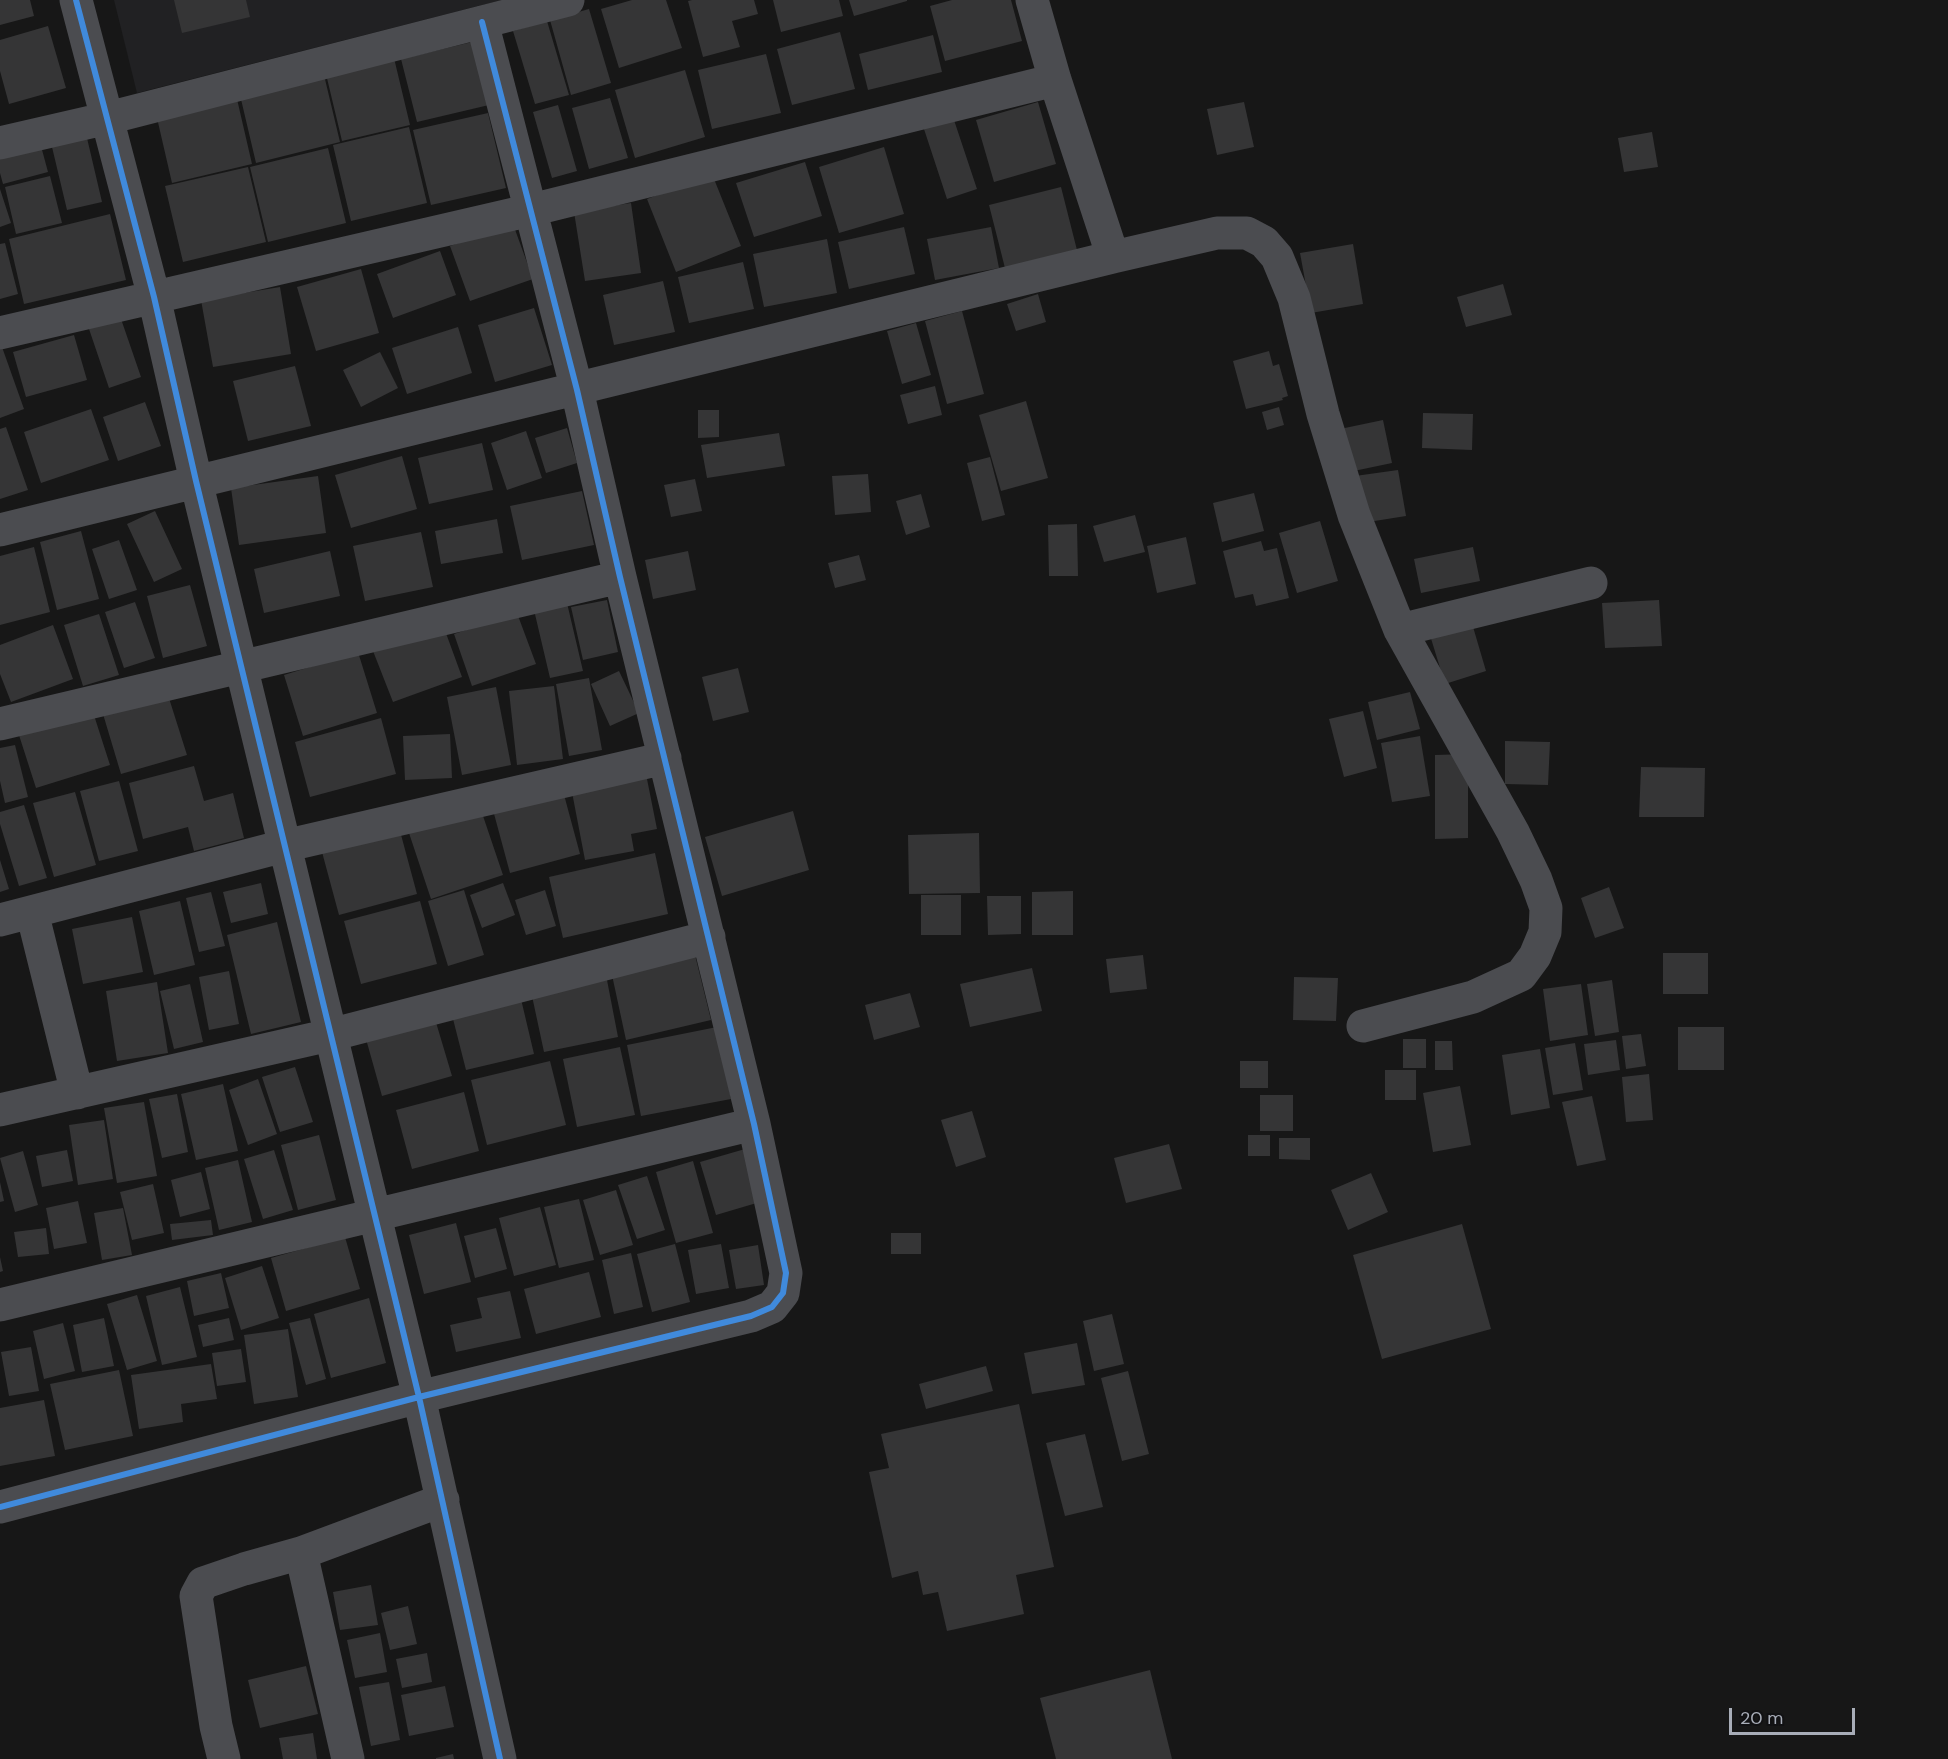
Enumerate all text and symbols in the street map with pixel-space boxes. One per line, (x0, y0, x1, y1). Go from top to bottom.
scale bar (1732, 1696, 1858, 1734)
text: 20 m (1740, 1706, 1783, 1730)

